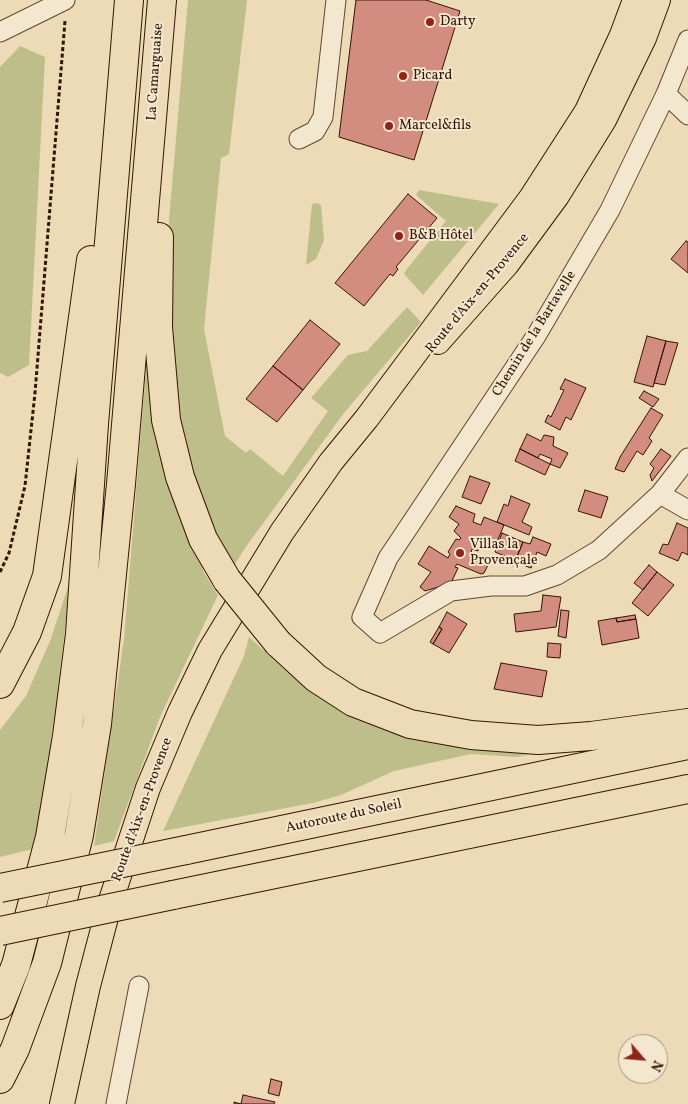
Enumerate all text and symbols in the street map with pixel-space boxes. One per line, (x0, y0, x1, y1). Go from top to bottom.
place label: Darty (440, 14, 476, 30)
marker: Darty (424, 16, 436, 28)
street label: La Camarguaise (144, 23, 168, 121)
place label: Picard (413, 68, 452, 84)
marker: Picard (397, 70, 409, 82)
place label: Marcel&fils (399, 118, 471, 134)
marker: Marcel&fils (383, 120, 395, 132)
place label: B&B Hôtel (409, 228, 473, 244)
marker: B&B Hôtel (393, 230, 405, 242)
street label: Route d'Aix-en-Provence (423, 230, 533, 358)
street label: Chemin de la Bartavelle (489, 268, 581, 400)
place label: Villas la Provençale (470, 537, 538, 570)
marker: Villas la Provençale (454, 547, 466, 559)
street label: Route d'Aix-en-Provence (109, 736, 177, 884)
street label: Autoroute du Soleil (285, 797, 403, 837)
north arrow (618, 1034, 668, 1084)
text: N (645, 1057, 667, 1074)

